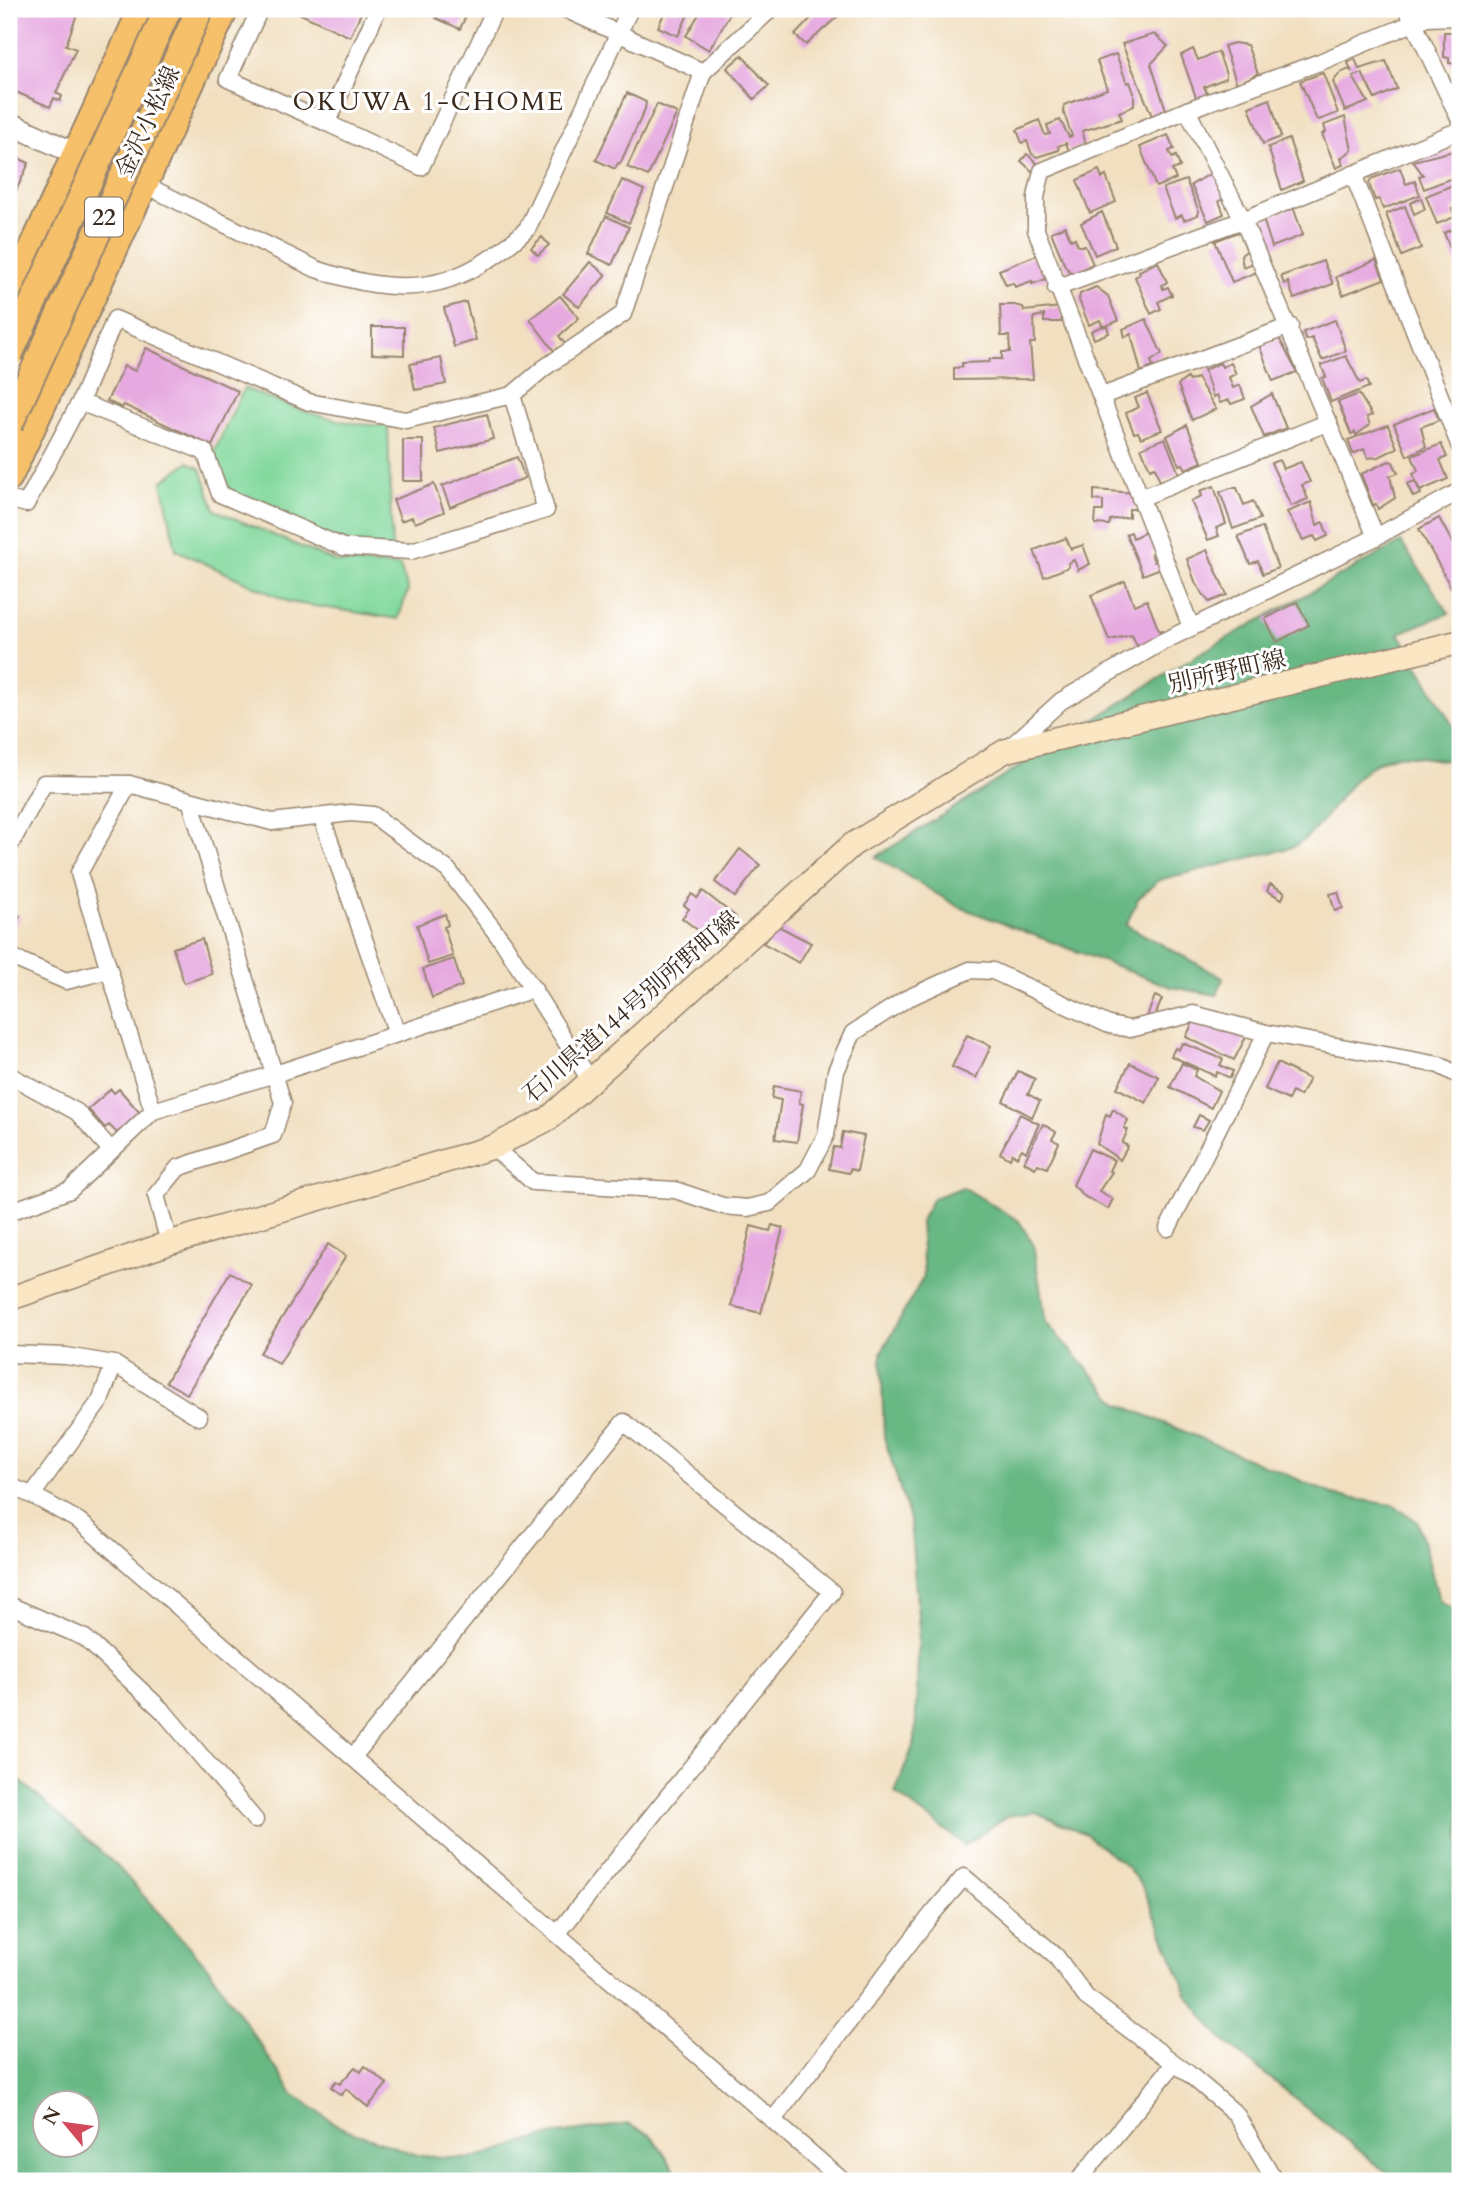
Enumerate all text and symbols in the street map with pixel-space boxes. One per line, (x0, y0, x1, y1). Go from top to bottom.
street label: 金沢小松線 (108, 61, 188, 183)
district label: OKUWA 1-CHOME (293, 84, 565, 119)
road number: 22 (85, 198, 123, 236)
street label: 別所野町線 (1165, 642, 1289, 702)
street label: 石川県道144号別所野町線 (516, 904, 746, 1110)
north arrow (32, 2088, 102, 2158)
text: N (37, 2102, 68, 2130)

